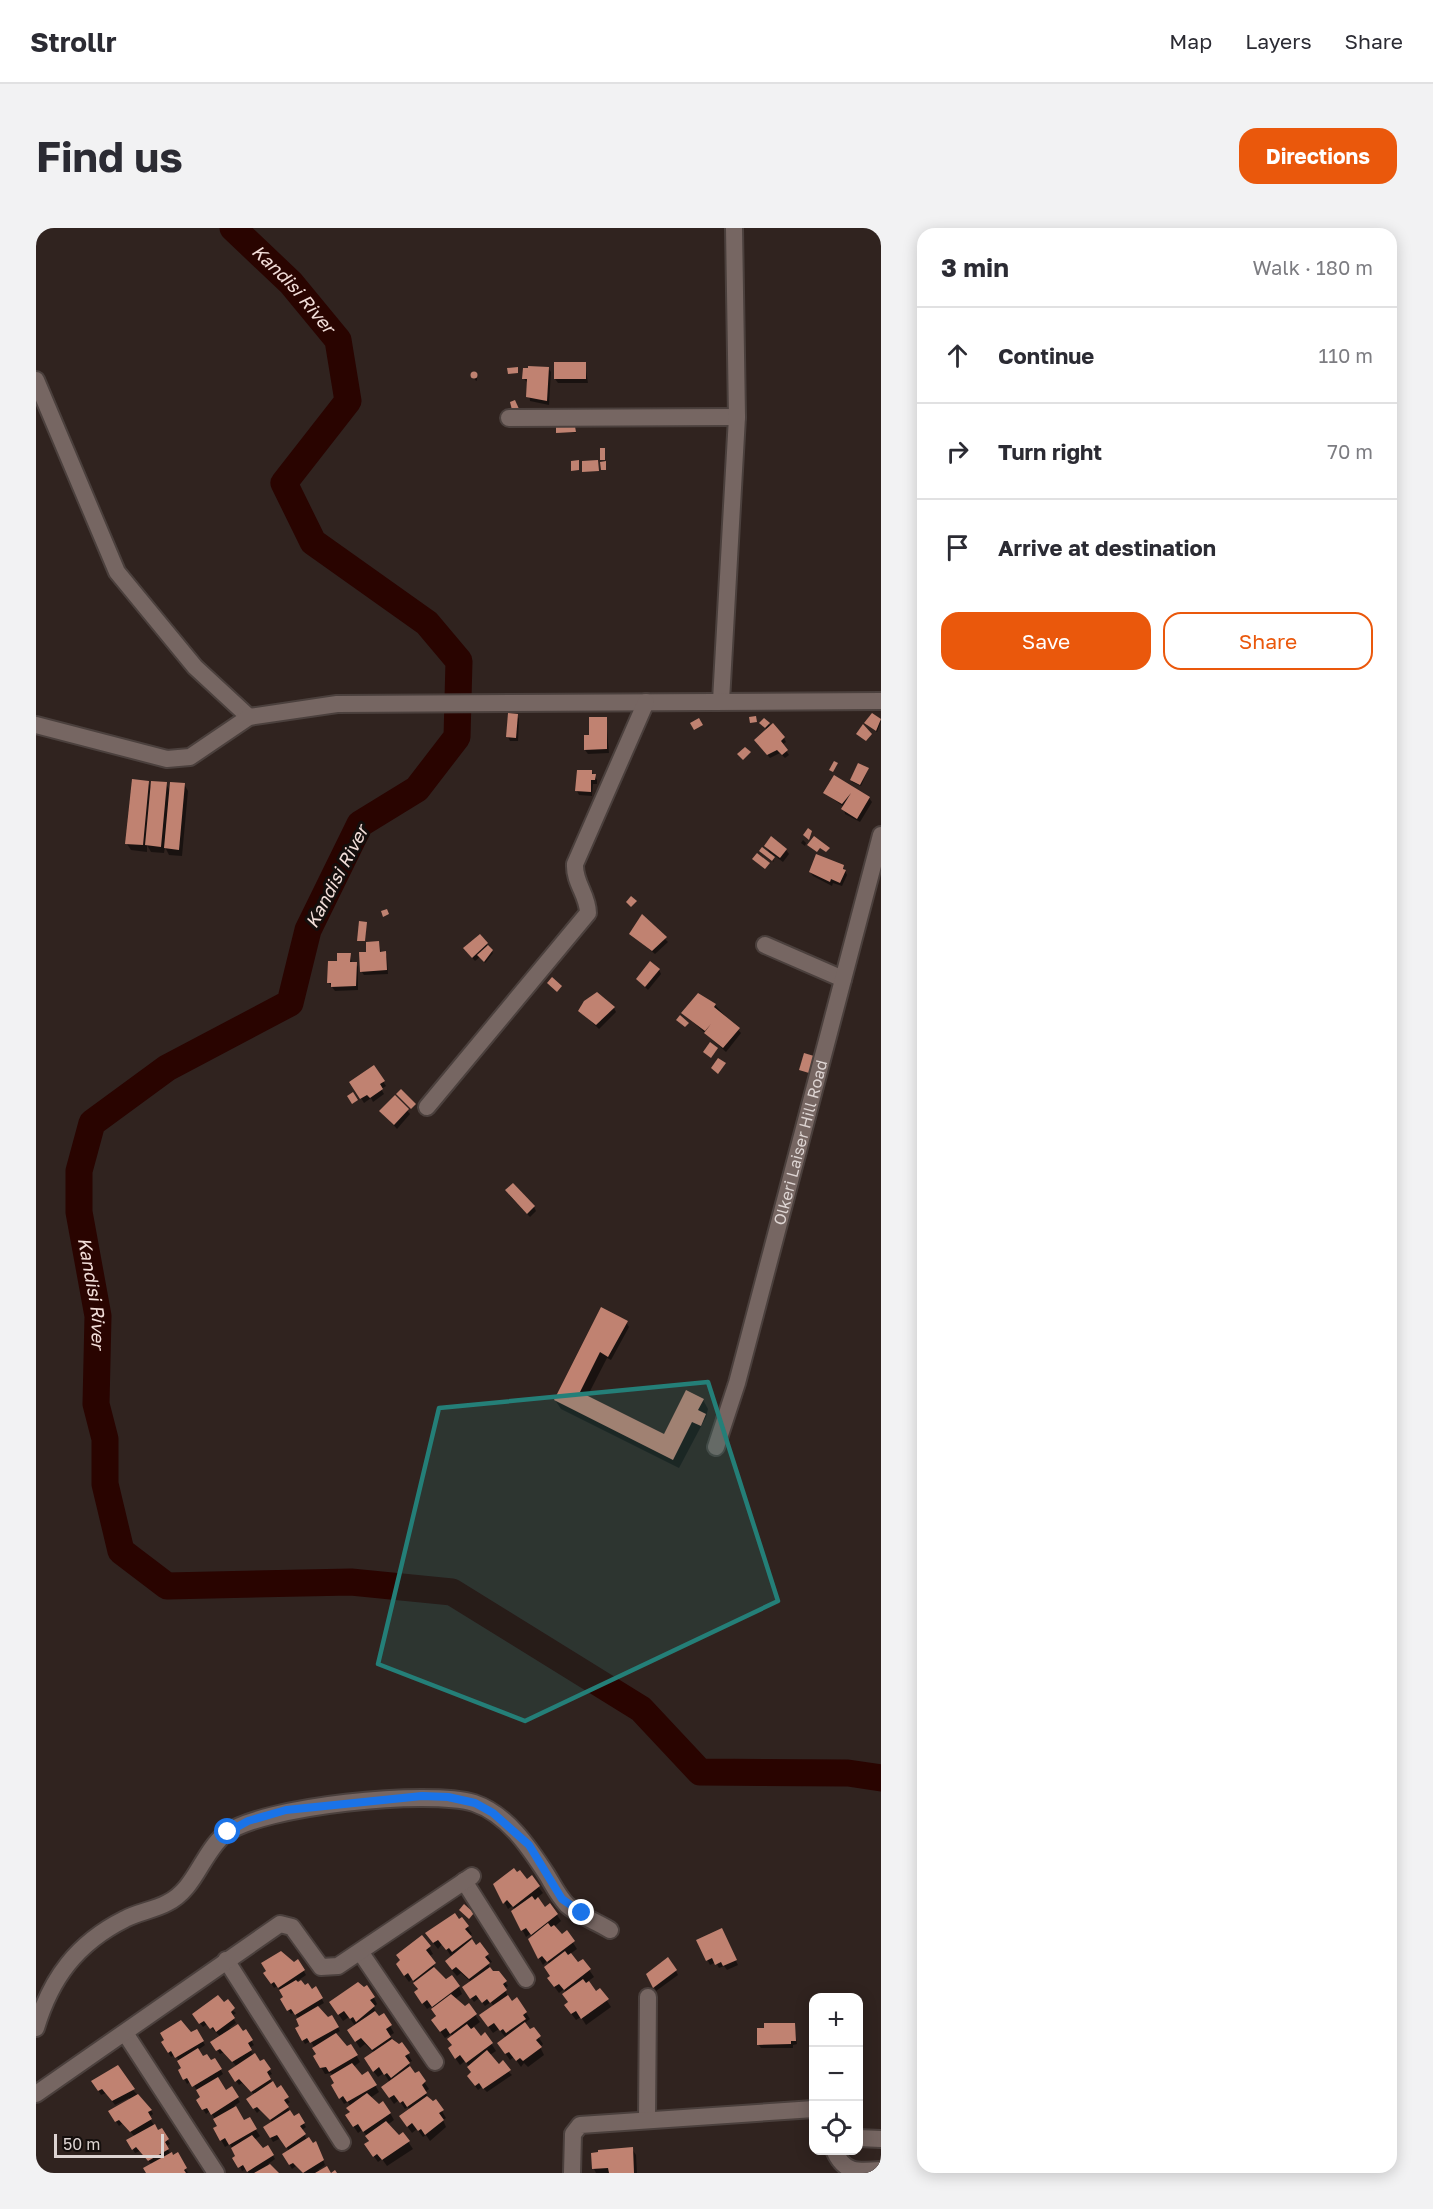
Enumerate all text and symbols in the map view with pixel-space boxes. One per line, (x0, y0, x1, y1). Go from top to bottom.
text: Strollr (30, 25, 117, 58)
text: Map (1169, 28, 1212, 54)
text: Layers (1245, 28, 1312, 54)
text: Share (1345, 28, 1403, 54)
button: Directions (1239, 128, 1397, 184)
text: Find us (36, 131, 183, 181)
water label: Kandisi River (248, 240, 342, 340)
text: 3 min (941, 252, 1009, 283)
text: Walk · 180 m (1253, 255, 1373, 279)
icon: ahead (941, 339, 974, 372)
text: Continue (998, 342, 1094, 369)
text: 110 m (1319, 343, 1373, 367)
icon: right (941, 435, 974, 468)
text: Turn right (998, 438, 1102, 465)
text: 70 m (1327, 439, 1373, 463)
icon: arrive (941, 531, 974, 564)
text: Arrive at destination (998, 534, 1216, 561)
button: Save (941, 612, 1151, 670)
button: Share (1163, 612, 1373, 670)
water label: Kandisi River (300, 819, 374, 931)
street label: Olkeri Laiser Hill Road (769, 1058, 831, 1227)
water label: Kandisi River (74, 1236, 110, 1352)
route start (214, 1818, 240, 1844)
route end (568, 1899, 594, 1925)
map controls (809, 1993, 863, 2155)
button: + (809, 1993, 863, 2047)
button: − (809, 2047, 863, 2101)
button: locate (809, 2101, 863, 2155)
scale bar (54, 2131, 164, 2158)
text: 50 m (63, 2134, 100, 2154)

